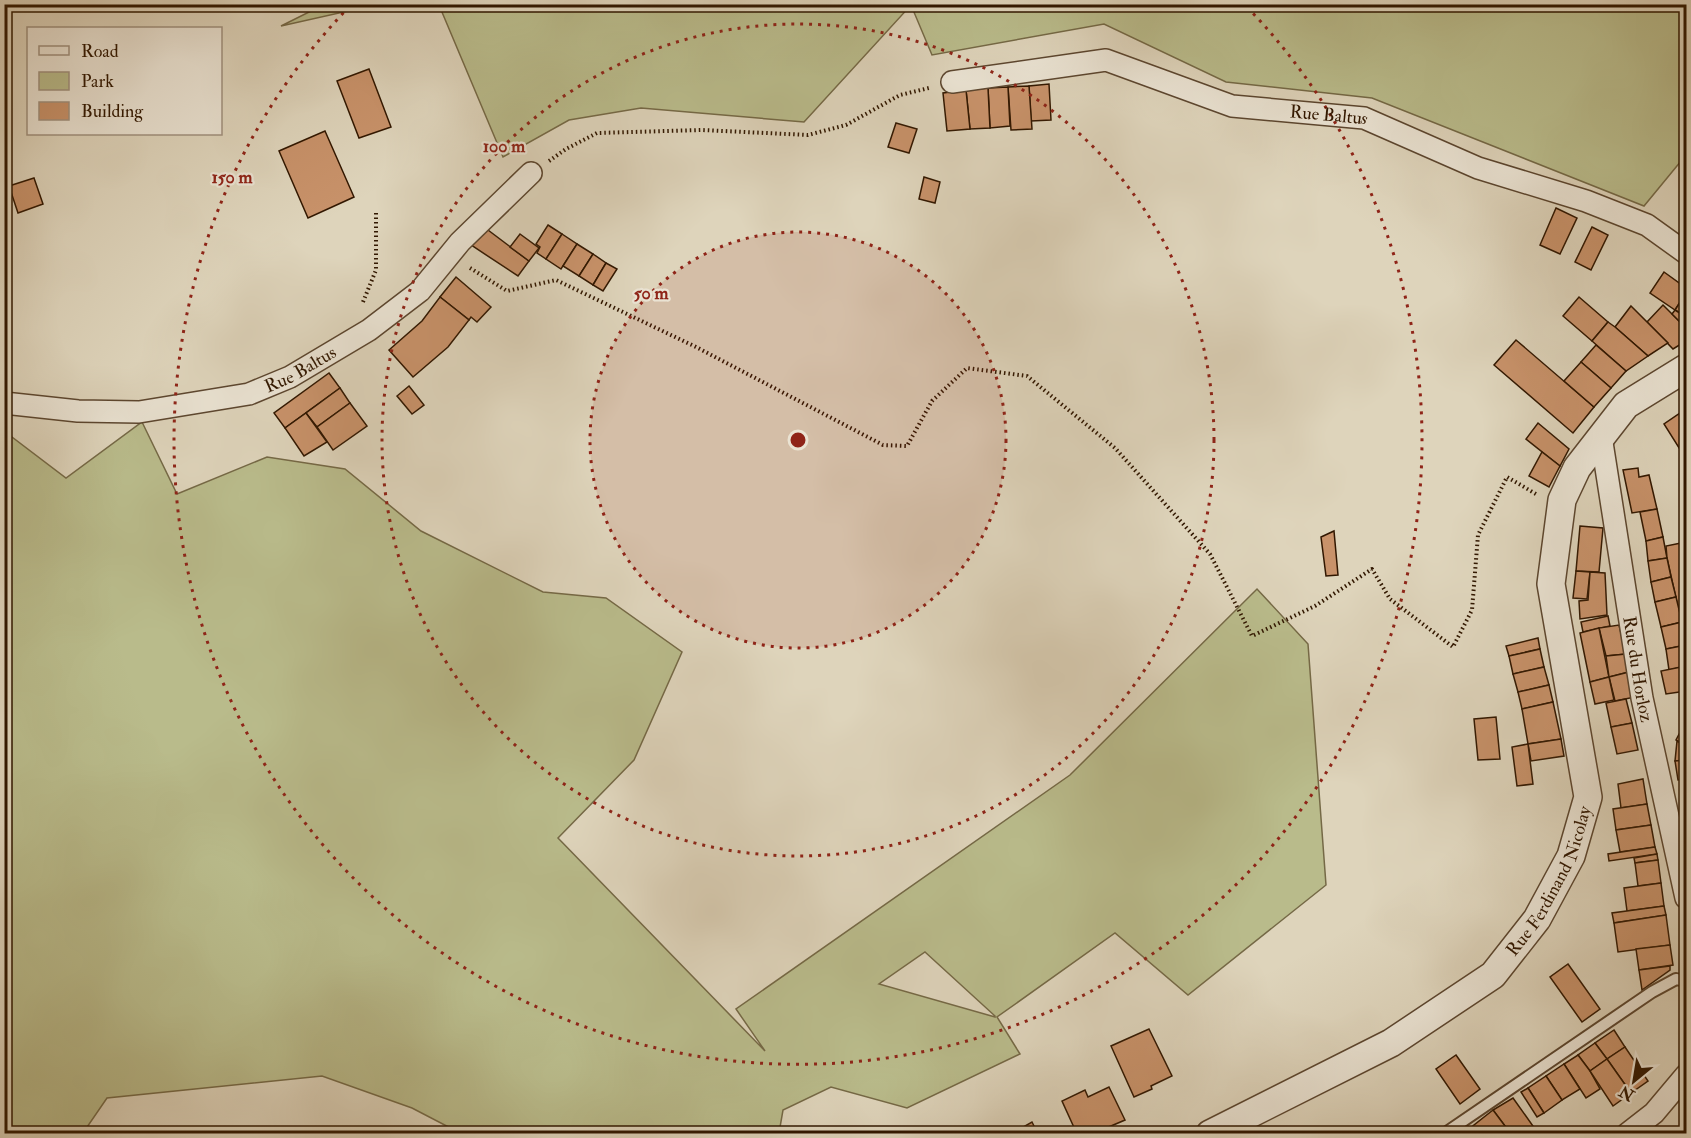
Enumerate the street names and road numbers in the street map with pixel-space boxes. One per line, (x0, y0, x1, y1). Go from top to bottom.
street label: Rue Baltus (1289, 100, 1372, 131)
street label: Rue Baltus (261, 341, 341, 398)
street label: Rue du Horloz (1617, 615, 1658, 725)
street label: Rue Ferdinand Nicolay (1501, 802, 1597, 961)

